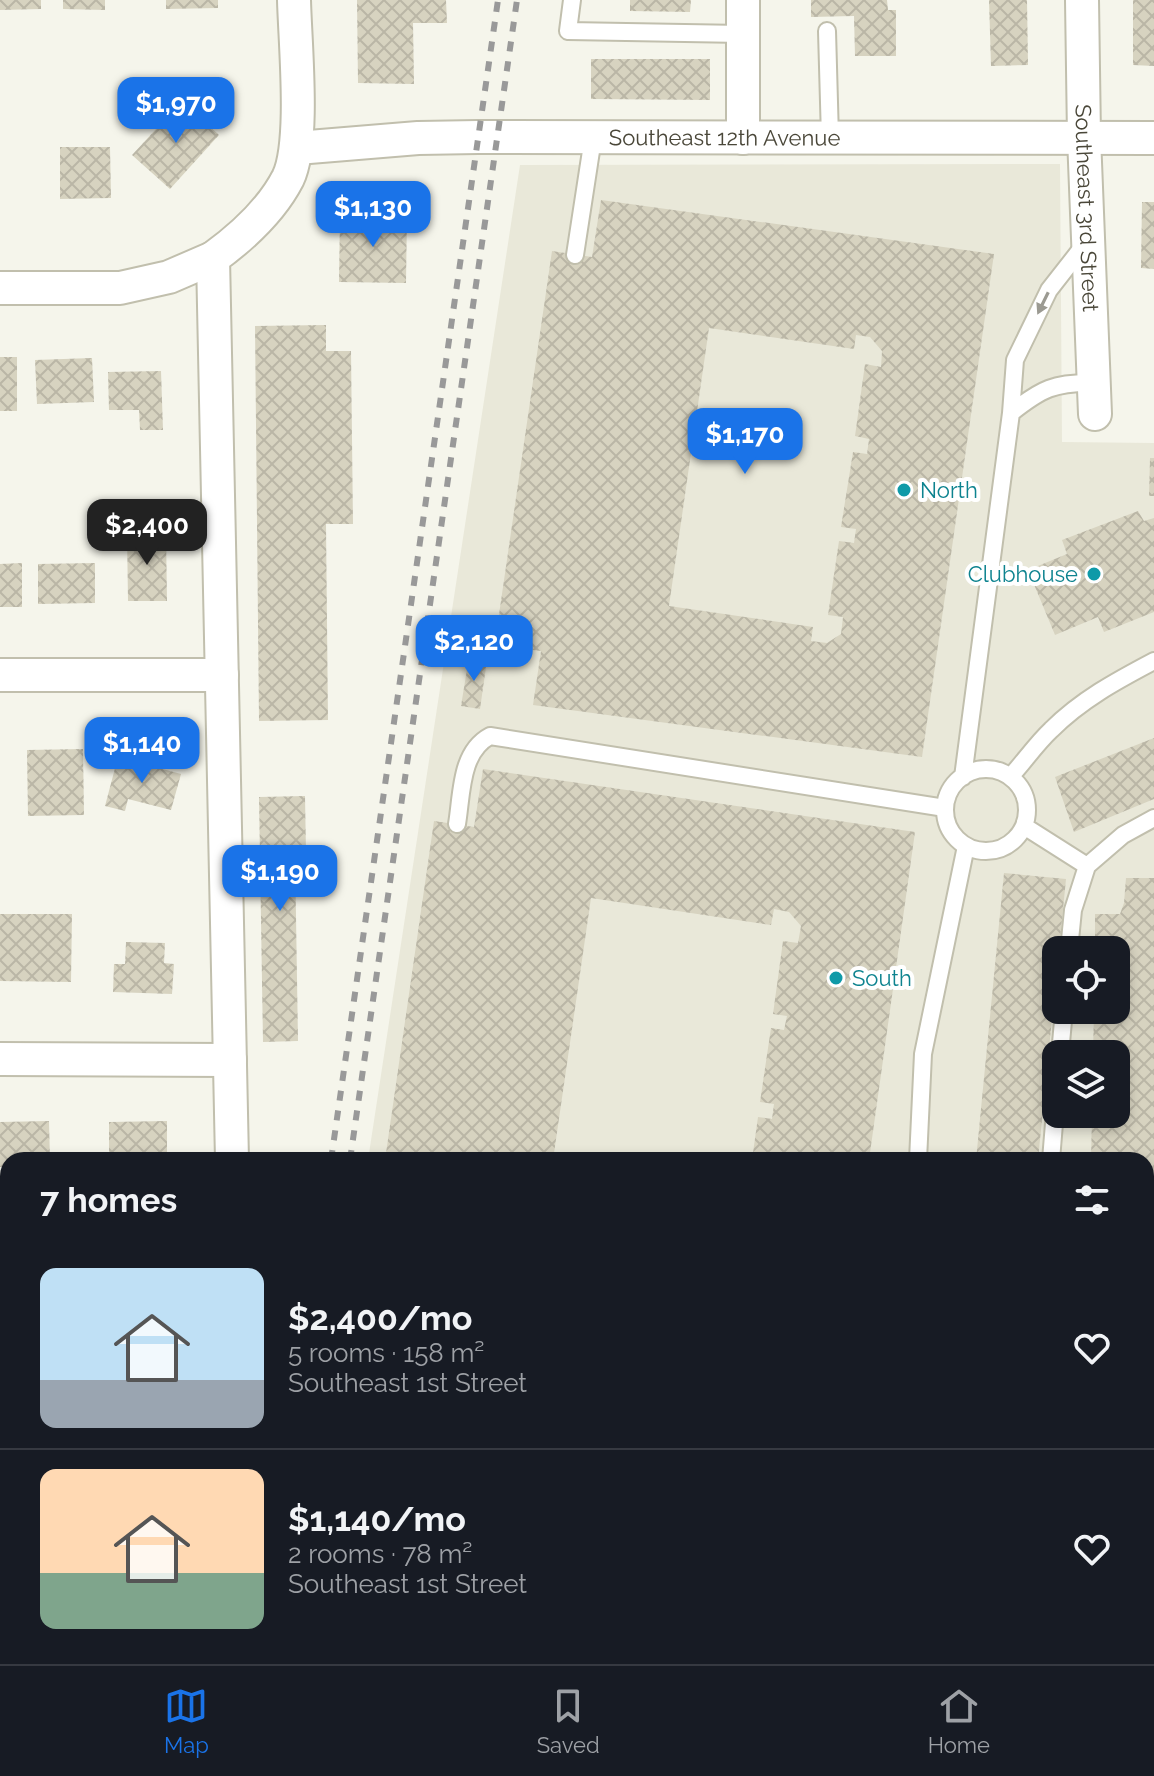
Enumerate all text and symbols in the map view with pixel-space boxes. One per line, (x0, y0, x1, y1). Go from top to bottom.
pin: $1,970 (111, 77, 241, 145)
text: $1,970 (135, 88, 217, 118)
street label: Southeast 3rd Street (1071, 104, 1104, 313)
street label: Southeast 12th Avenue (609, 124, 840, 151)
pin: $1,130 (308, 181, 438, 249)
text: $1,130 (334, 192, 412, 222)
one-way arrow (1036, 291, 1050, 315)
pin: $1,170 (680, 408, 810, 476)
text: $1,170 (706, 419, 784, 449)
place label: North (920, 477, 978, 503)
marker: North (895, 481, 913, 499)
pin: $2,400 (82, 499, 212, 567)
text: $2,400 (105, 510, 189, 540)
place label: Clubhouse (968, 561, 1078, 587)
marker: Clubhouse (1085, 565, 1103, 583)
pin: $2,120 (409, 615, 539, 683)
text: $2,120 (434, 626, 514, 656)
pin: $1,140 (77, 717, 207, 785)
text: $1,140 (102, 728, 182, 758)
pin: $1,190 (215, 845, 345, 913)
text: $1,190 (240, 856, 320, 886)
map controls (1042, 936, 1130, 1128)
button: locate (1042, 936, 1130, 1024)
place label: South (852, 965, 912, 991)
marker: South (827, 969, 845, 987)
button: layers (1042, 1040, 1130, 1128)
icon: filters (1070, 1178, 1114, 1222)
text: 7 homes (40, 1180, 177, 1220)
text: $2,400/mo (288, 1298, 472, 1338)
icon: home (104, 1300, 200, 1396)
icon: heart (1070, 1326, 1114, 1370)
text: 5 rooms · 158 m² (288, 1338, 484, 1368)
text: Southeast 1st Street (288, 1368, 527, 1398)
text: $1,140/mo (288, 1499, 466, 1539)
icon: home (104, 1501, 200, 1597)
icon: heart (1070, 1527, 1114, 1571)
text: 2 rooms · 78 m² (288, 1539, 472, 1569)
text: Southeast 1st Street (288, 1569, 527, 1599)
tab: Map (164, 1684, 209, 1758)
tab: Saved (537, 1684, 600, 1758)
tab: Home (928, 1684, 990, 1758)

